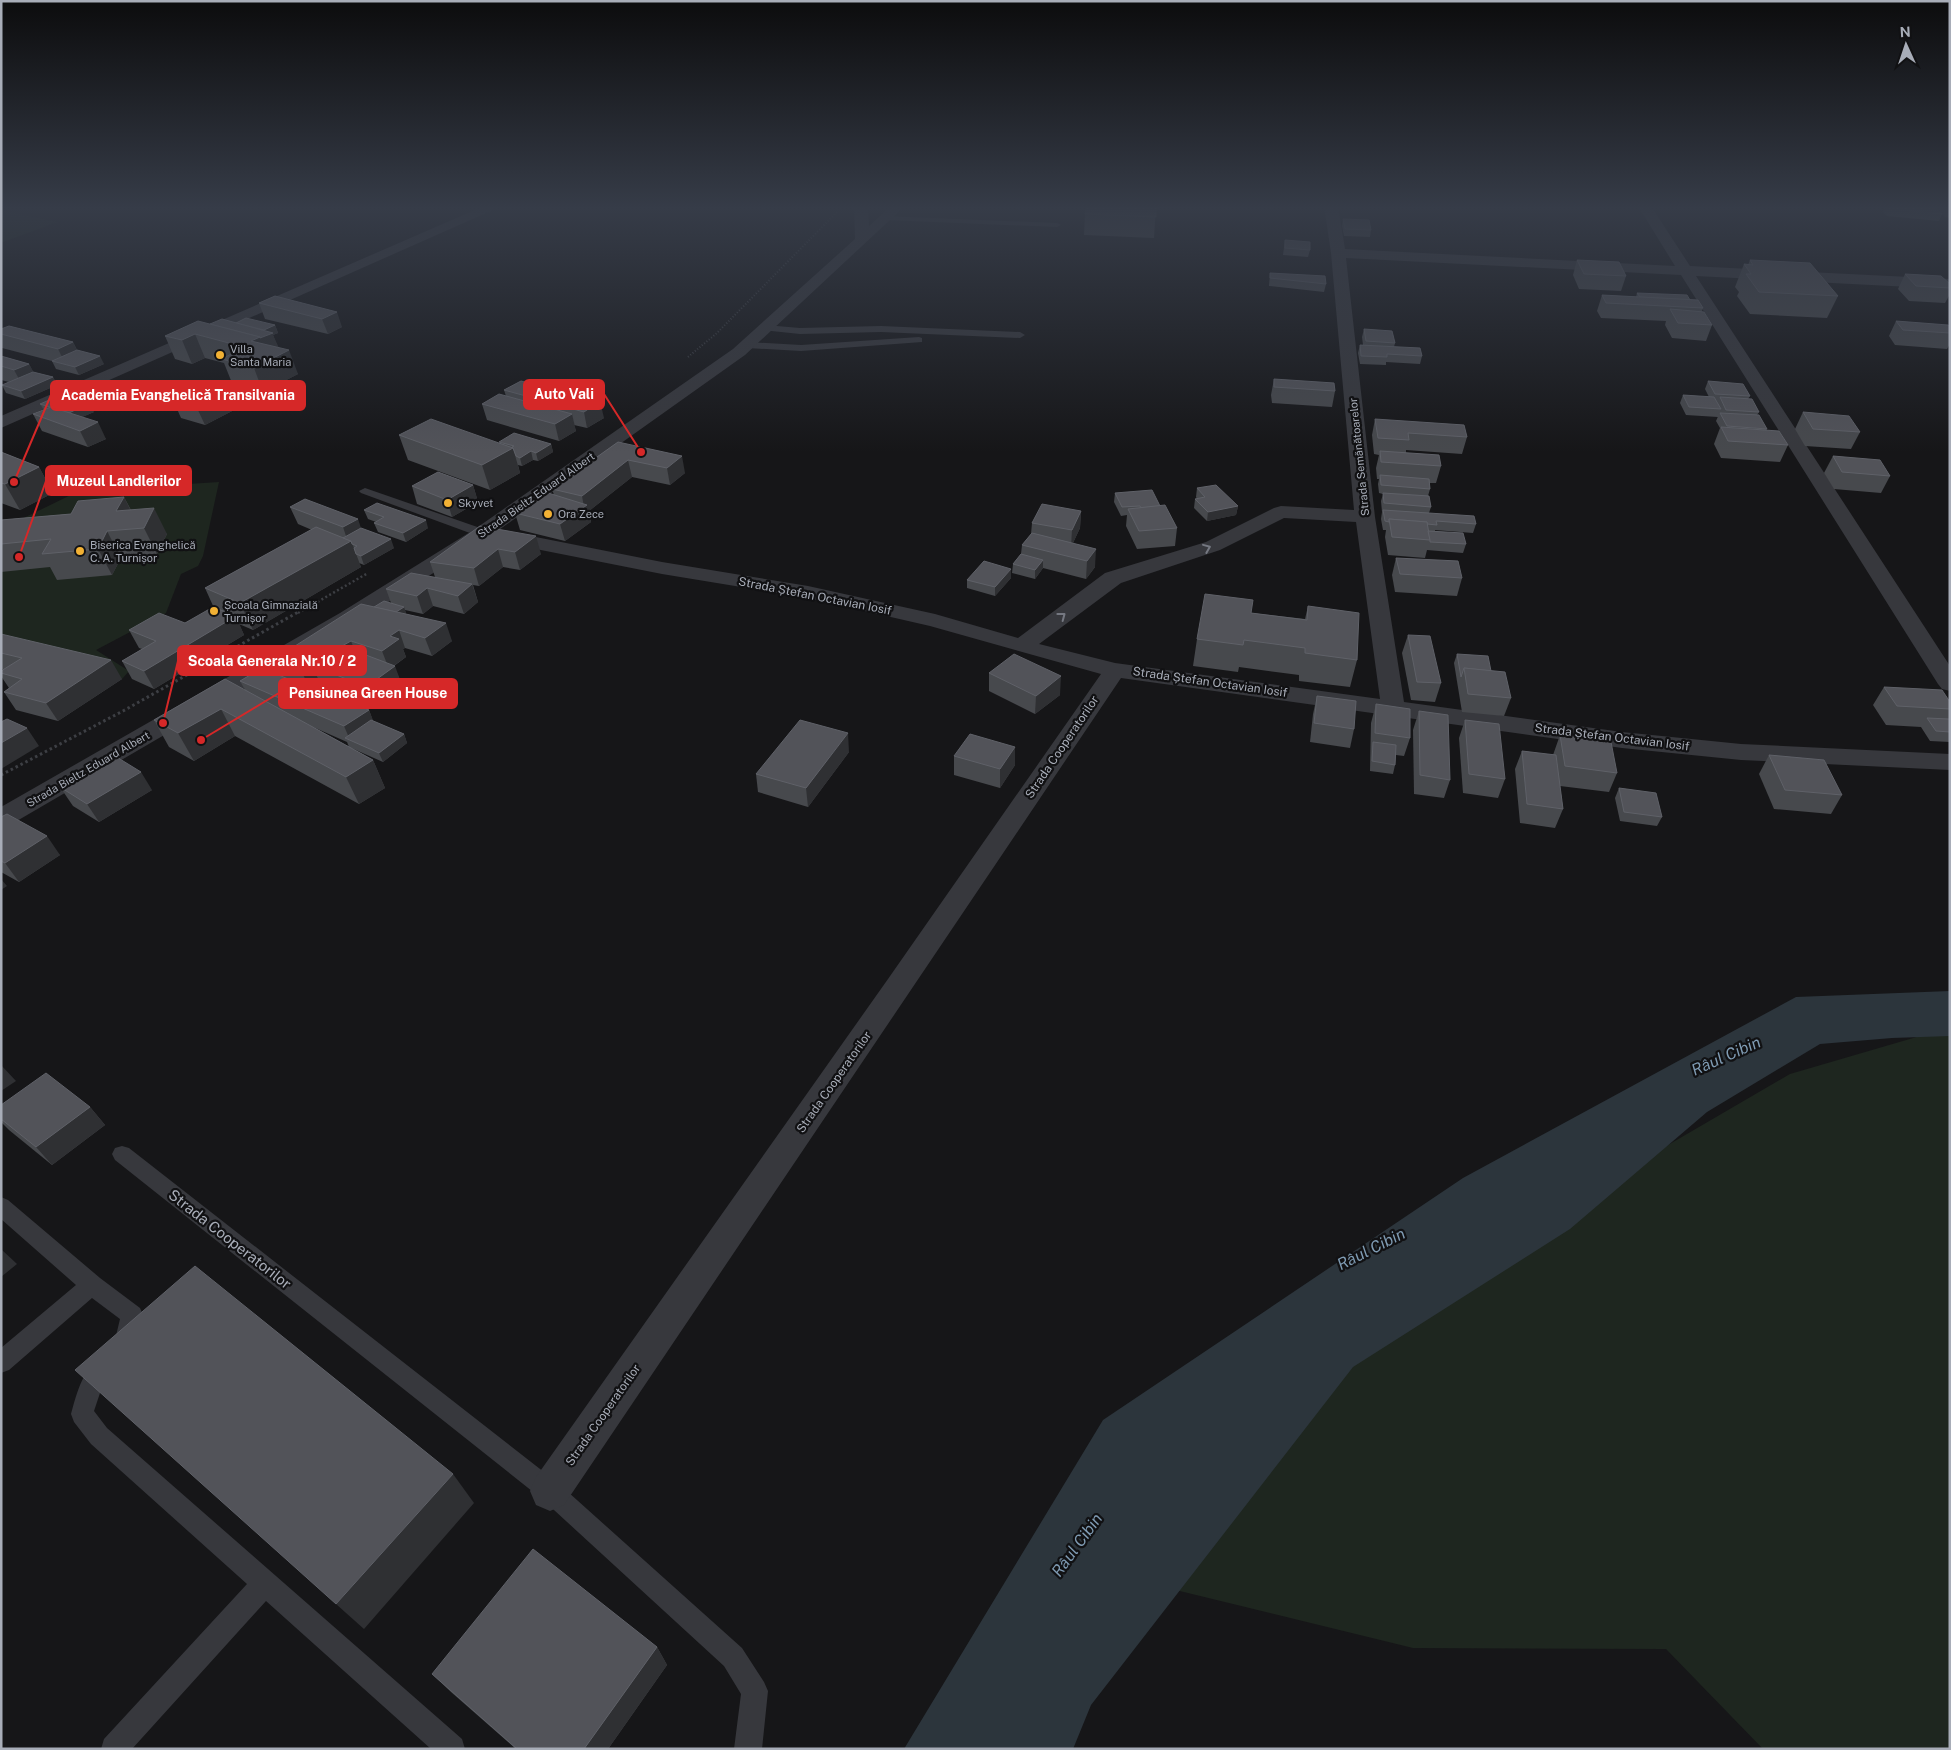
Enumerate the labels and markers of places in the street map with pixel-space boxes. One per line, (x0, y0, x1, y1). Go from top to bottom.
place label: Villa Santa Maria (230, 343, 291, 368)
marker: Villa Santa Maria (214, 349, 226, 361)
callout: Auto Vali (524, 380, 604, 409)
callout: Academia Evanghelică Transilvania (51, 381, 305, 410)
callout: Muzeul Landlerilor (46, 466, 191, 495)
marker: Skyvet (442, 497, 454, 509)
place label: Skyvet (458, 497, 493, 509)
marker: Ora Zece (542, 508, 554, 520)
place label: Ora Zece (558, 508, 604, 520)
place label: Biserica Evanghelică C. A. Turnișor (90, 539, 196, 564)
marker: Biserica Evanghelică C. A. Turnișor (74, 545, 86, 557)
place label: Școala Gimnazială Turnișor (224, 599, 318, 624)
marker: Școala Gimnazială Turnișor (208, 605, 220, 617)
callout: Scoala Generala Nr.10 / 2 (178, 646, 366, 675)
callout: Pensiunea Green House (279, 679, 457, 708)

